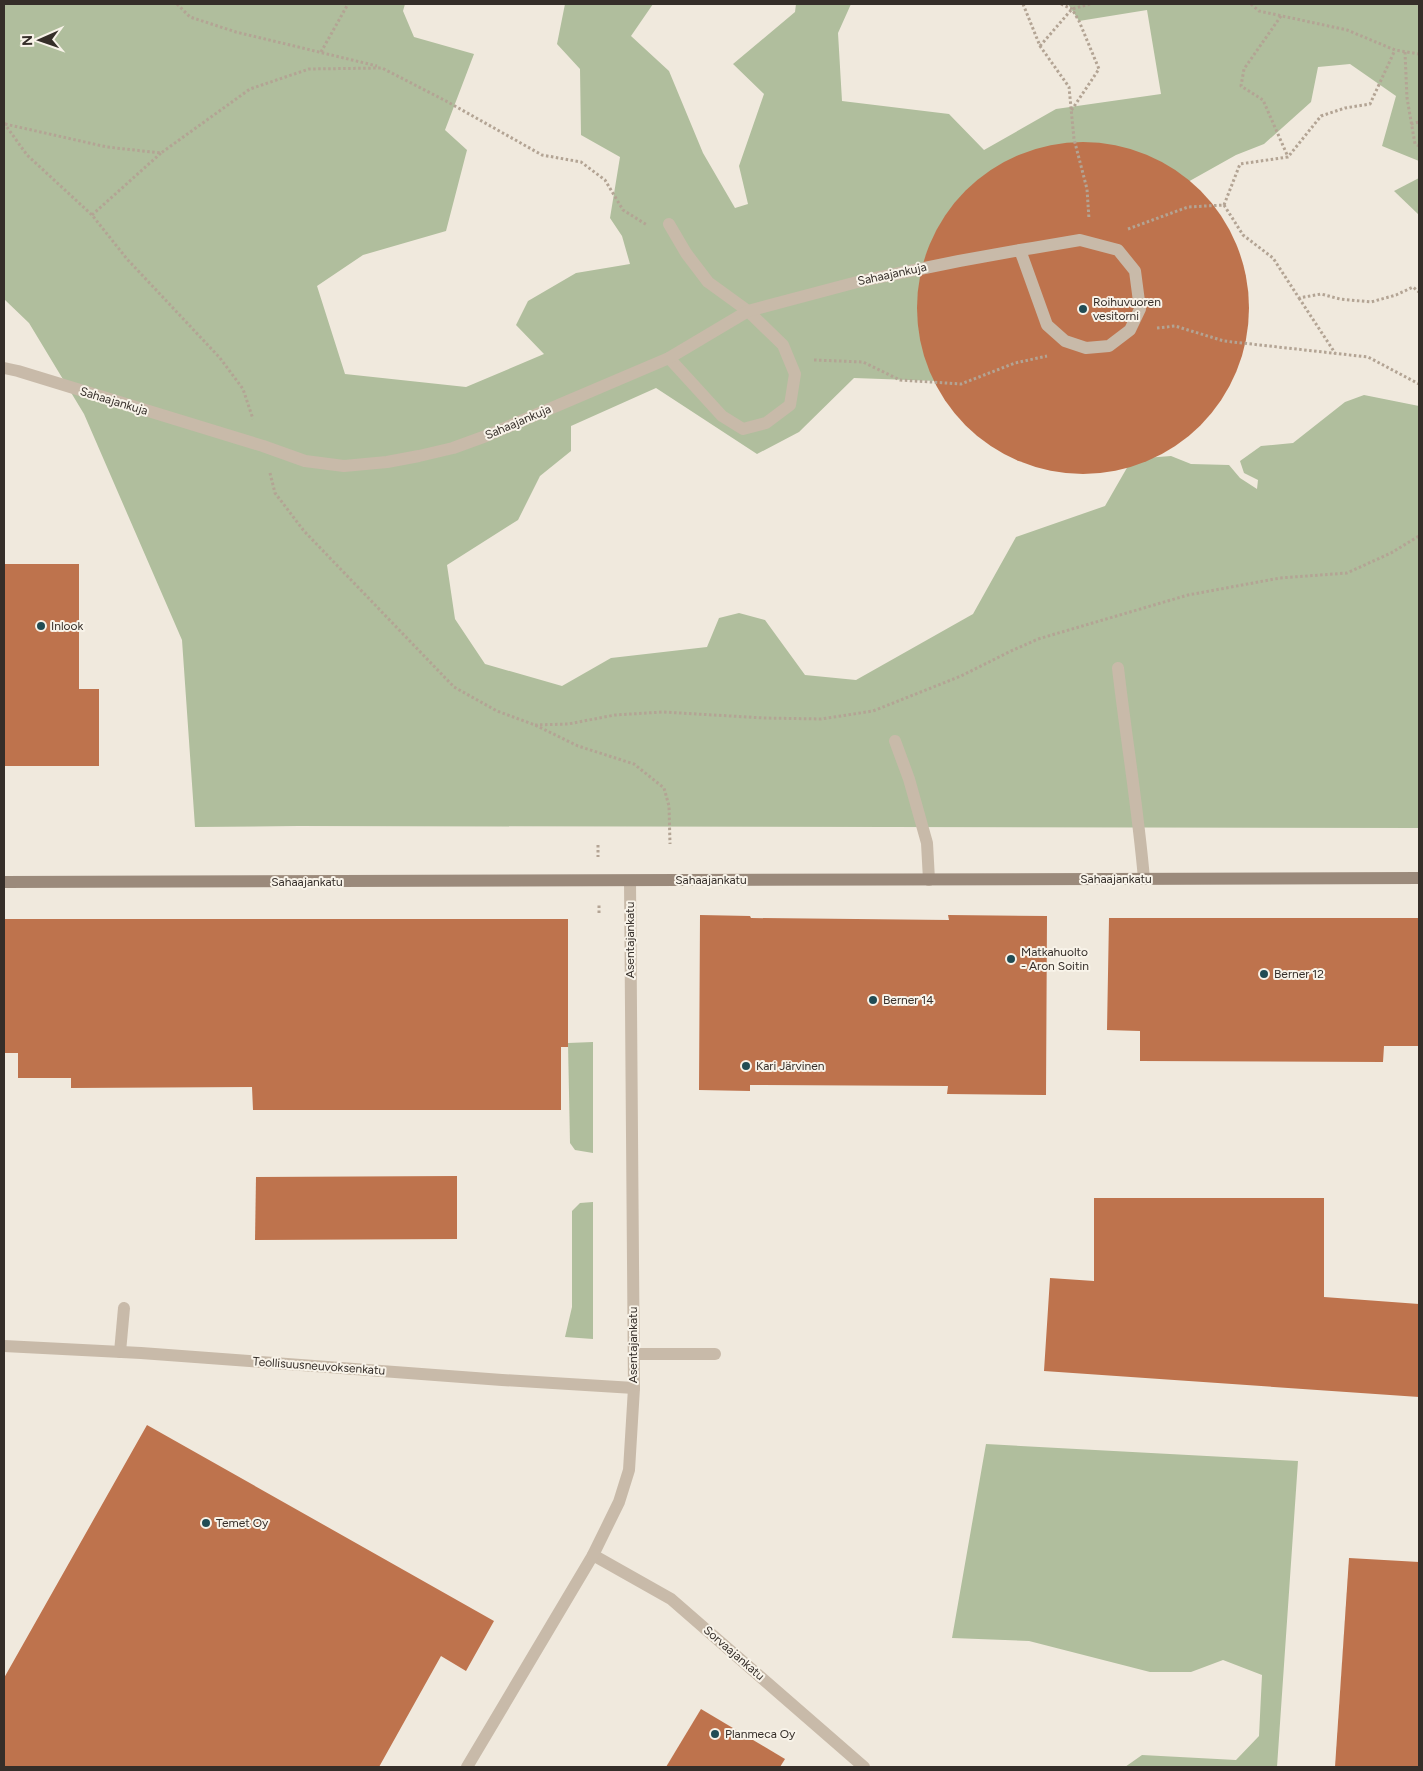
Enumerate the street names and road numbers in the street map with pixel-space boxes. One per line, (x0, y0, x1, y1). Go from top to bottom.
street label: Sahaajankuja (856, 260, 928, 288)
street label: Sahaajankuja (78, 384, 150, 418)
street label: Sahaajankuja (483, 402, 553, 442)
street label: Sahaajankatu (1080, 872, 1152, 886)
street label: Sahaajankatu (675, 873, 747, 887)
street label: Sahaajankatu (271, 875, 343, 889)
street label: Asentajankatu (623, 902, 637, 978)
street label: Asentajankatu (626, 1307, 640, 1383)
street label: Teollisuusneuvoksenkatu (252, 1354, 386, 1378)
street label: Sorvaajankatu (701, 1623, 767, 1683)

